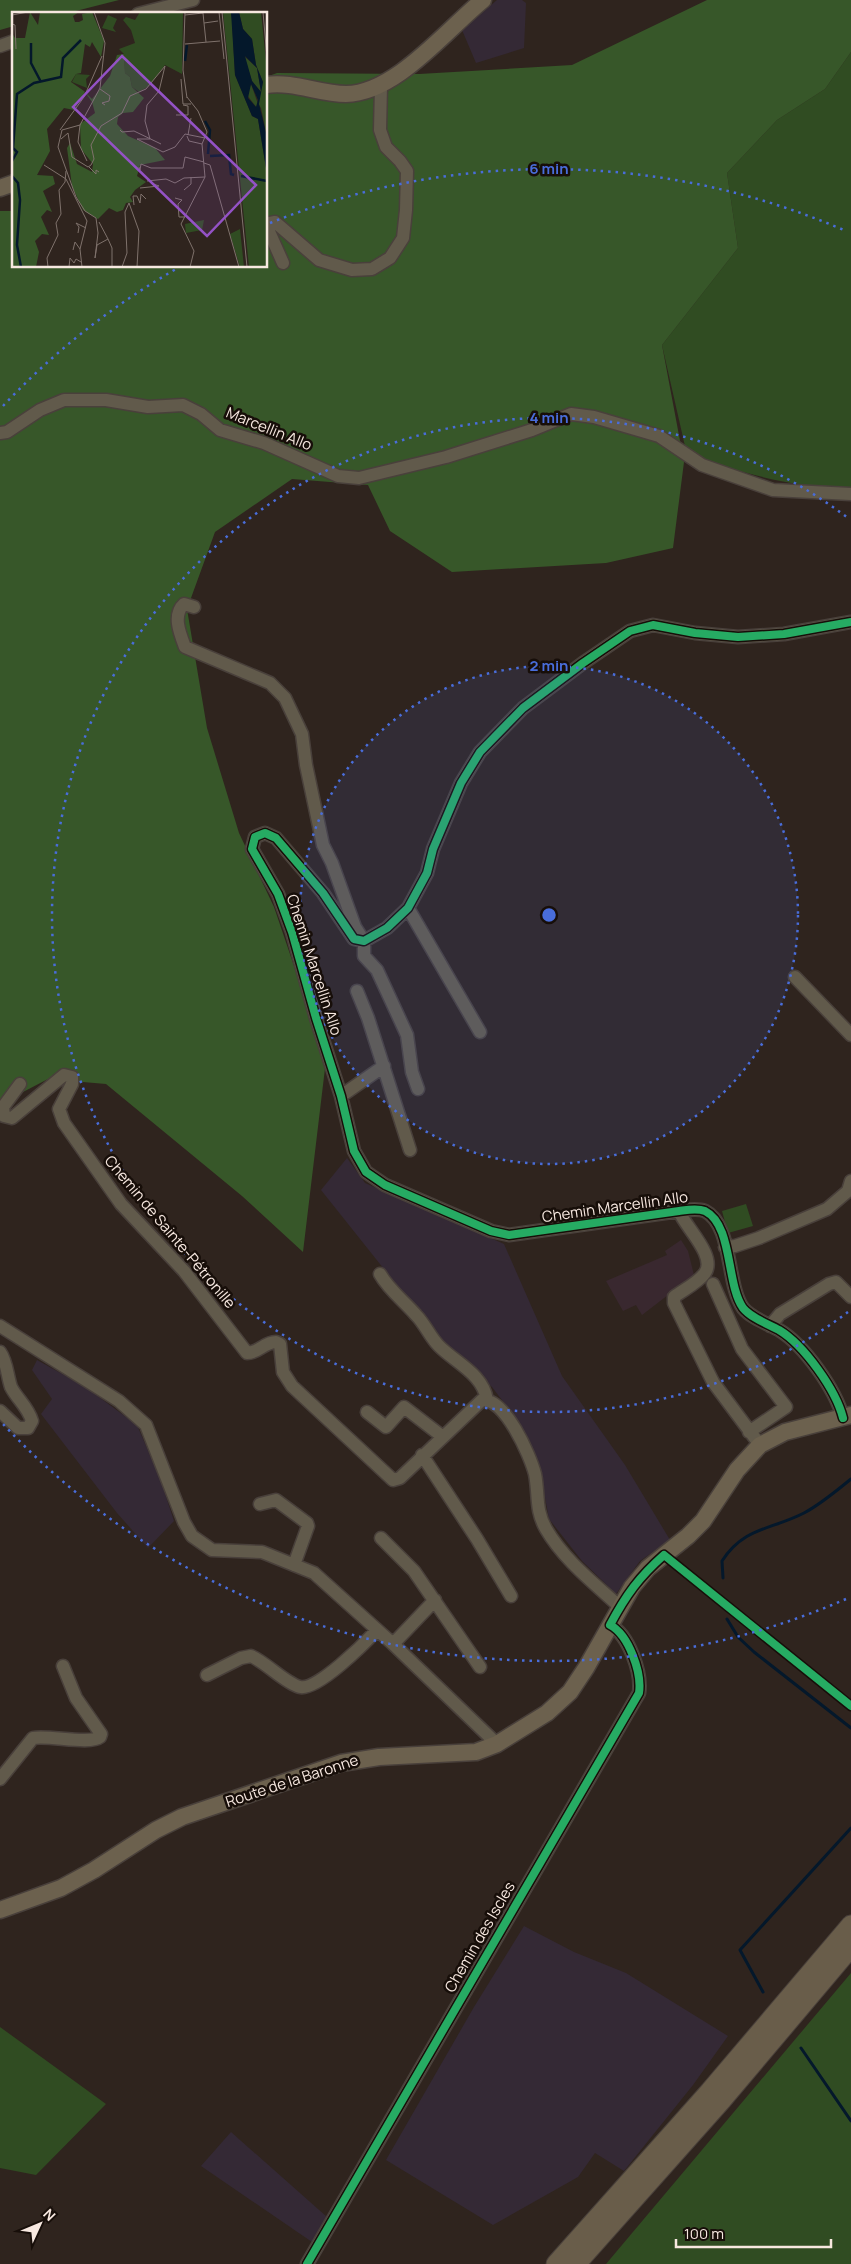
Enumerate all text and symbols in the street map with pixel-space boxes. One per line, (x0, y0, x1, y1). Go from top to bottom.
inset map (12, 12, 268, 268)
text: 6 min (529, 158, 569, 179)
street label: Marcellin Allo (223, 402, 315, 455)
text: 4 min (529, 407, 569, 428)
text: 2 min (529, 655, 569, 676)
street label: Chemin Marcellin Allo (282, 892, 347, 1038)
centre of rings (540, 906, 558, 924)
street label: Chemin de Sainte-Pétronille (100, 1151, 241, 1313)
street label: Chemin Marcellin Allo (541, 1186, 689, 1227)
street label: Route de la Baronne (223, 1749, 361, 1812)
street label: Chemin des Iscles (439, 1878, 520, 1996)
north arrow (15, 2199, 65, 2249)
text: N (39, 2204, 60, 2225)
scale bar (676, 2216, 831, 2248)
text: 100 m (684, 2223, 724, 2244)

